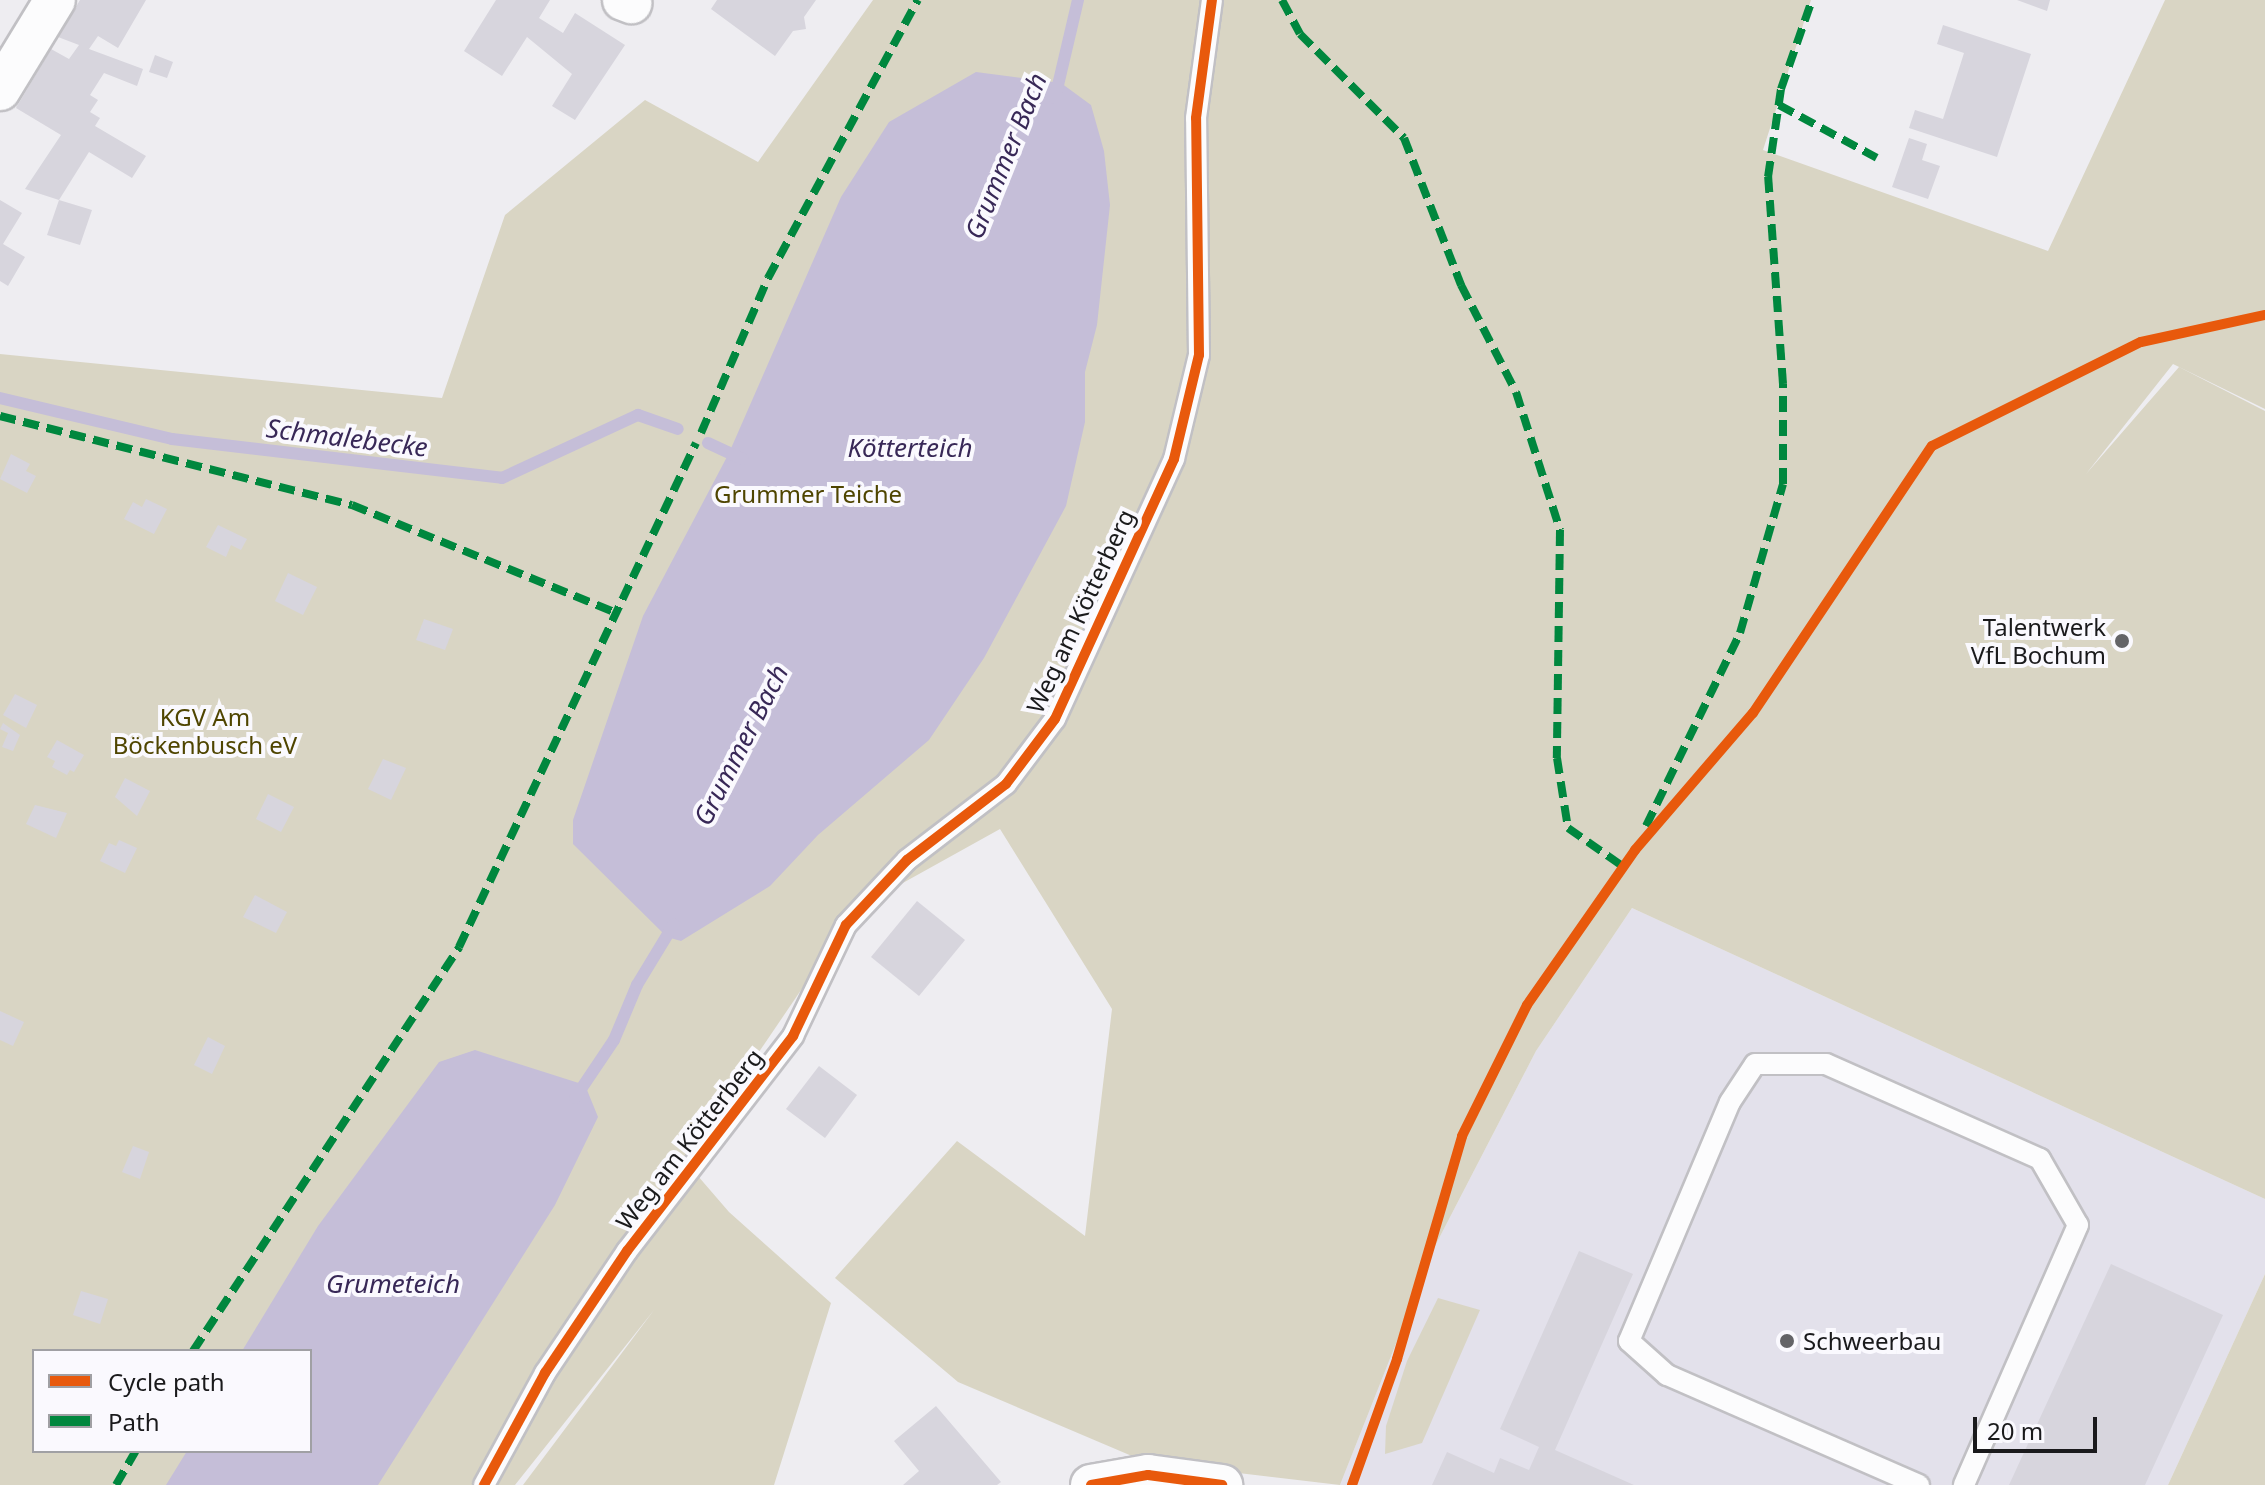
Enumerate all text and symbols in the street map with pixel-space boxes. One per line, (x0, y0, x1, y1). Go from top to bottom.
water label: Grummer Bach (959, 69, 1053, 243)
water label: Schmalebecke (265, 413, 429, 463)
water label: Kötterteich (848, 432, 972, 464)
park label: Grummer Teiche (714, 480, 902, 508)
street label: Weg am Kötterberg (1020, 505, 1140, 717)
place label: Talentwerk VfL Bochum (1971, 613, 2106, 669)
marker: Talentwerk VfL Bochum (2113, 632, 2131, 650)
water label: Grummer Bach (687, 660, 795, 830)
park label: KGV Am Böckenbusch eV (113, 703, 297, 759)
street label: Weg am Kötterberg (609, 1043, 769, 1235)
water label: Grumeteich (326, 1268, 460, 1300)
place label: Schweerbau (1803, 1327, 1941, 1355)
marker: Schweerbau (1778, 1332, 1796, 1350)
legend (32, 1349, 312, 1453)
text: Cycle path (108, 1365, 225, 1398)
scale bar (1977, 1401, 2101, 1451)
text: Path (108, 1405, 159, 1438)
text: 20 m (1987, 1414, 2043, 1447)

